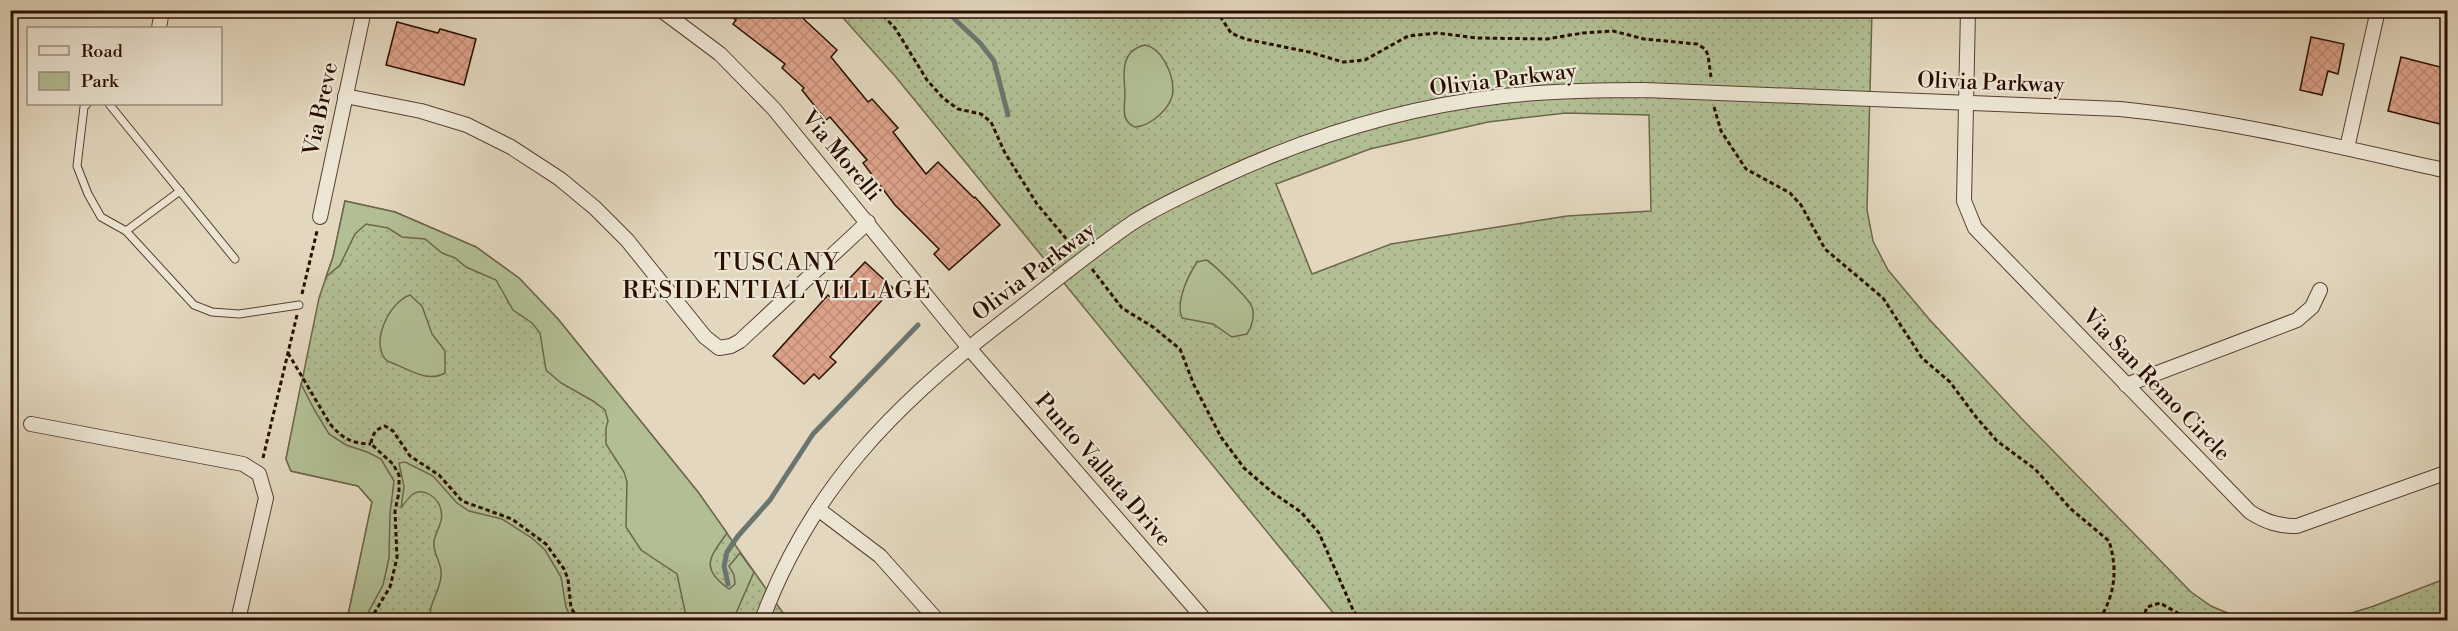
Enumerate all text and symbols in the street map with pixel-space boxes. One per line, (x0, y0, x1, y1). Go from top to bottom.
legend (27, 27, 222, 105)
text: Road (81, 40, 124, 63)
street label: Olivia Parkway (1428, 58, 1578, 102)
street label: Via Breve (298, 60, 344, 159)
street label: Olivia Parkway (1917, 67, 2065, 99)
text: Park (81, 70, 120, 93)
street label: Via Morelli (795, 104, 887, 207)
street label: Olivia Parkway (967, 217, 1101, 327)
district label: TUSCANY RESIDENTIAL VILLAGE (622, 248, 932, 306)
street label: Via San Remo Circle (2076, 303, 2236, 467)
street label: Punto Vallata Drive (1029, 388, 1177, 552)

